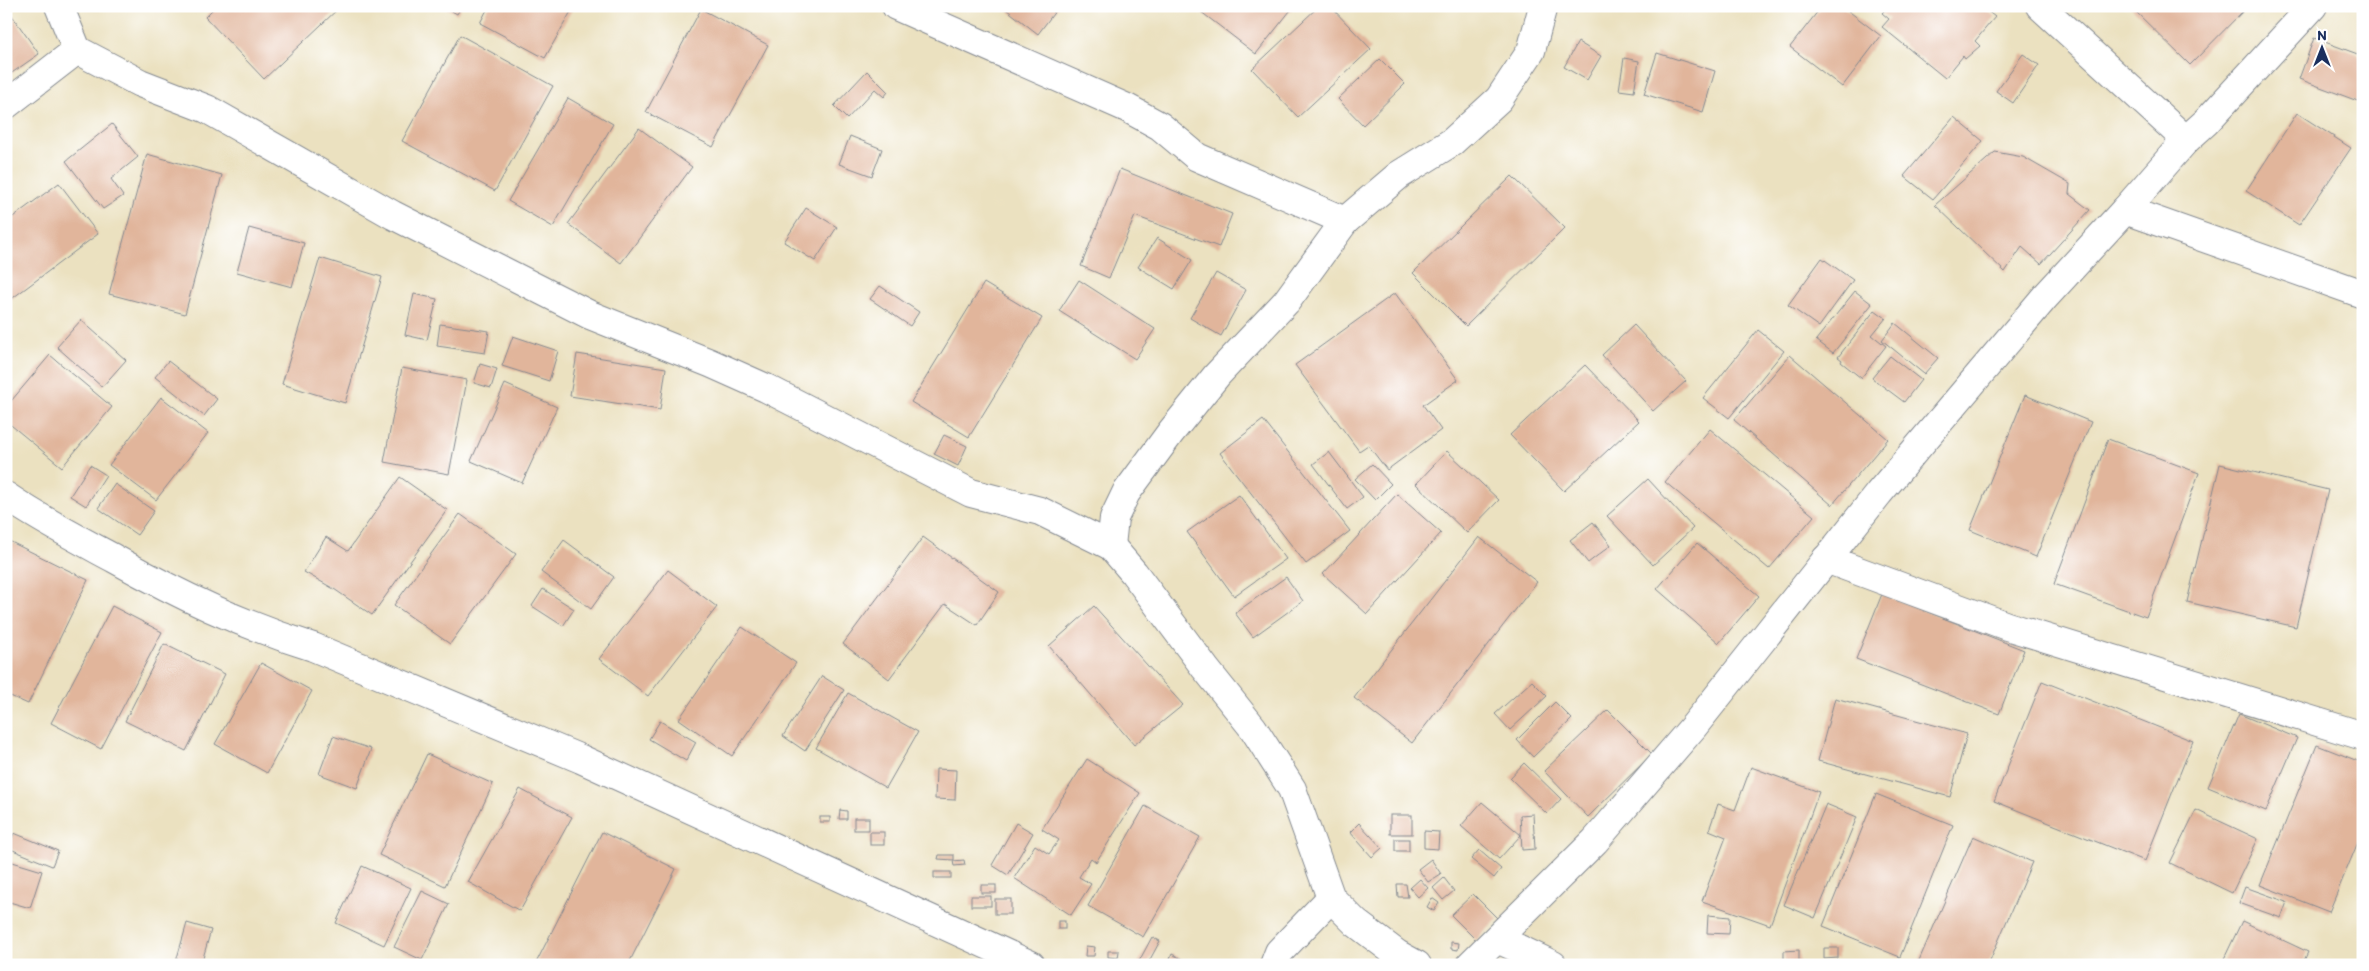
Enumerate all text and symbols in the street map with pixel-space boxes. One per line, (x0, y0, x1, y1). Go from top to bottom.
north arrow (2296, 22, 2346, 72)
text: N (2317, 27, 2327, 44)

